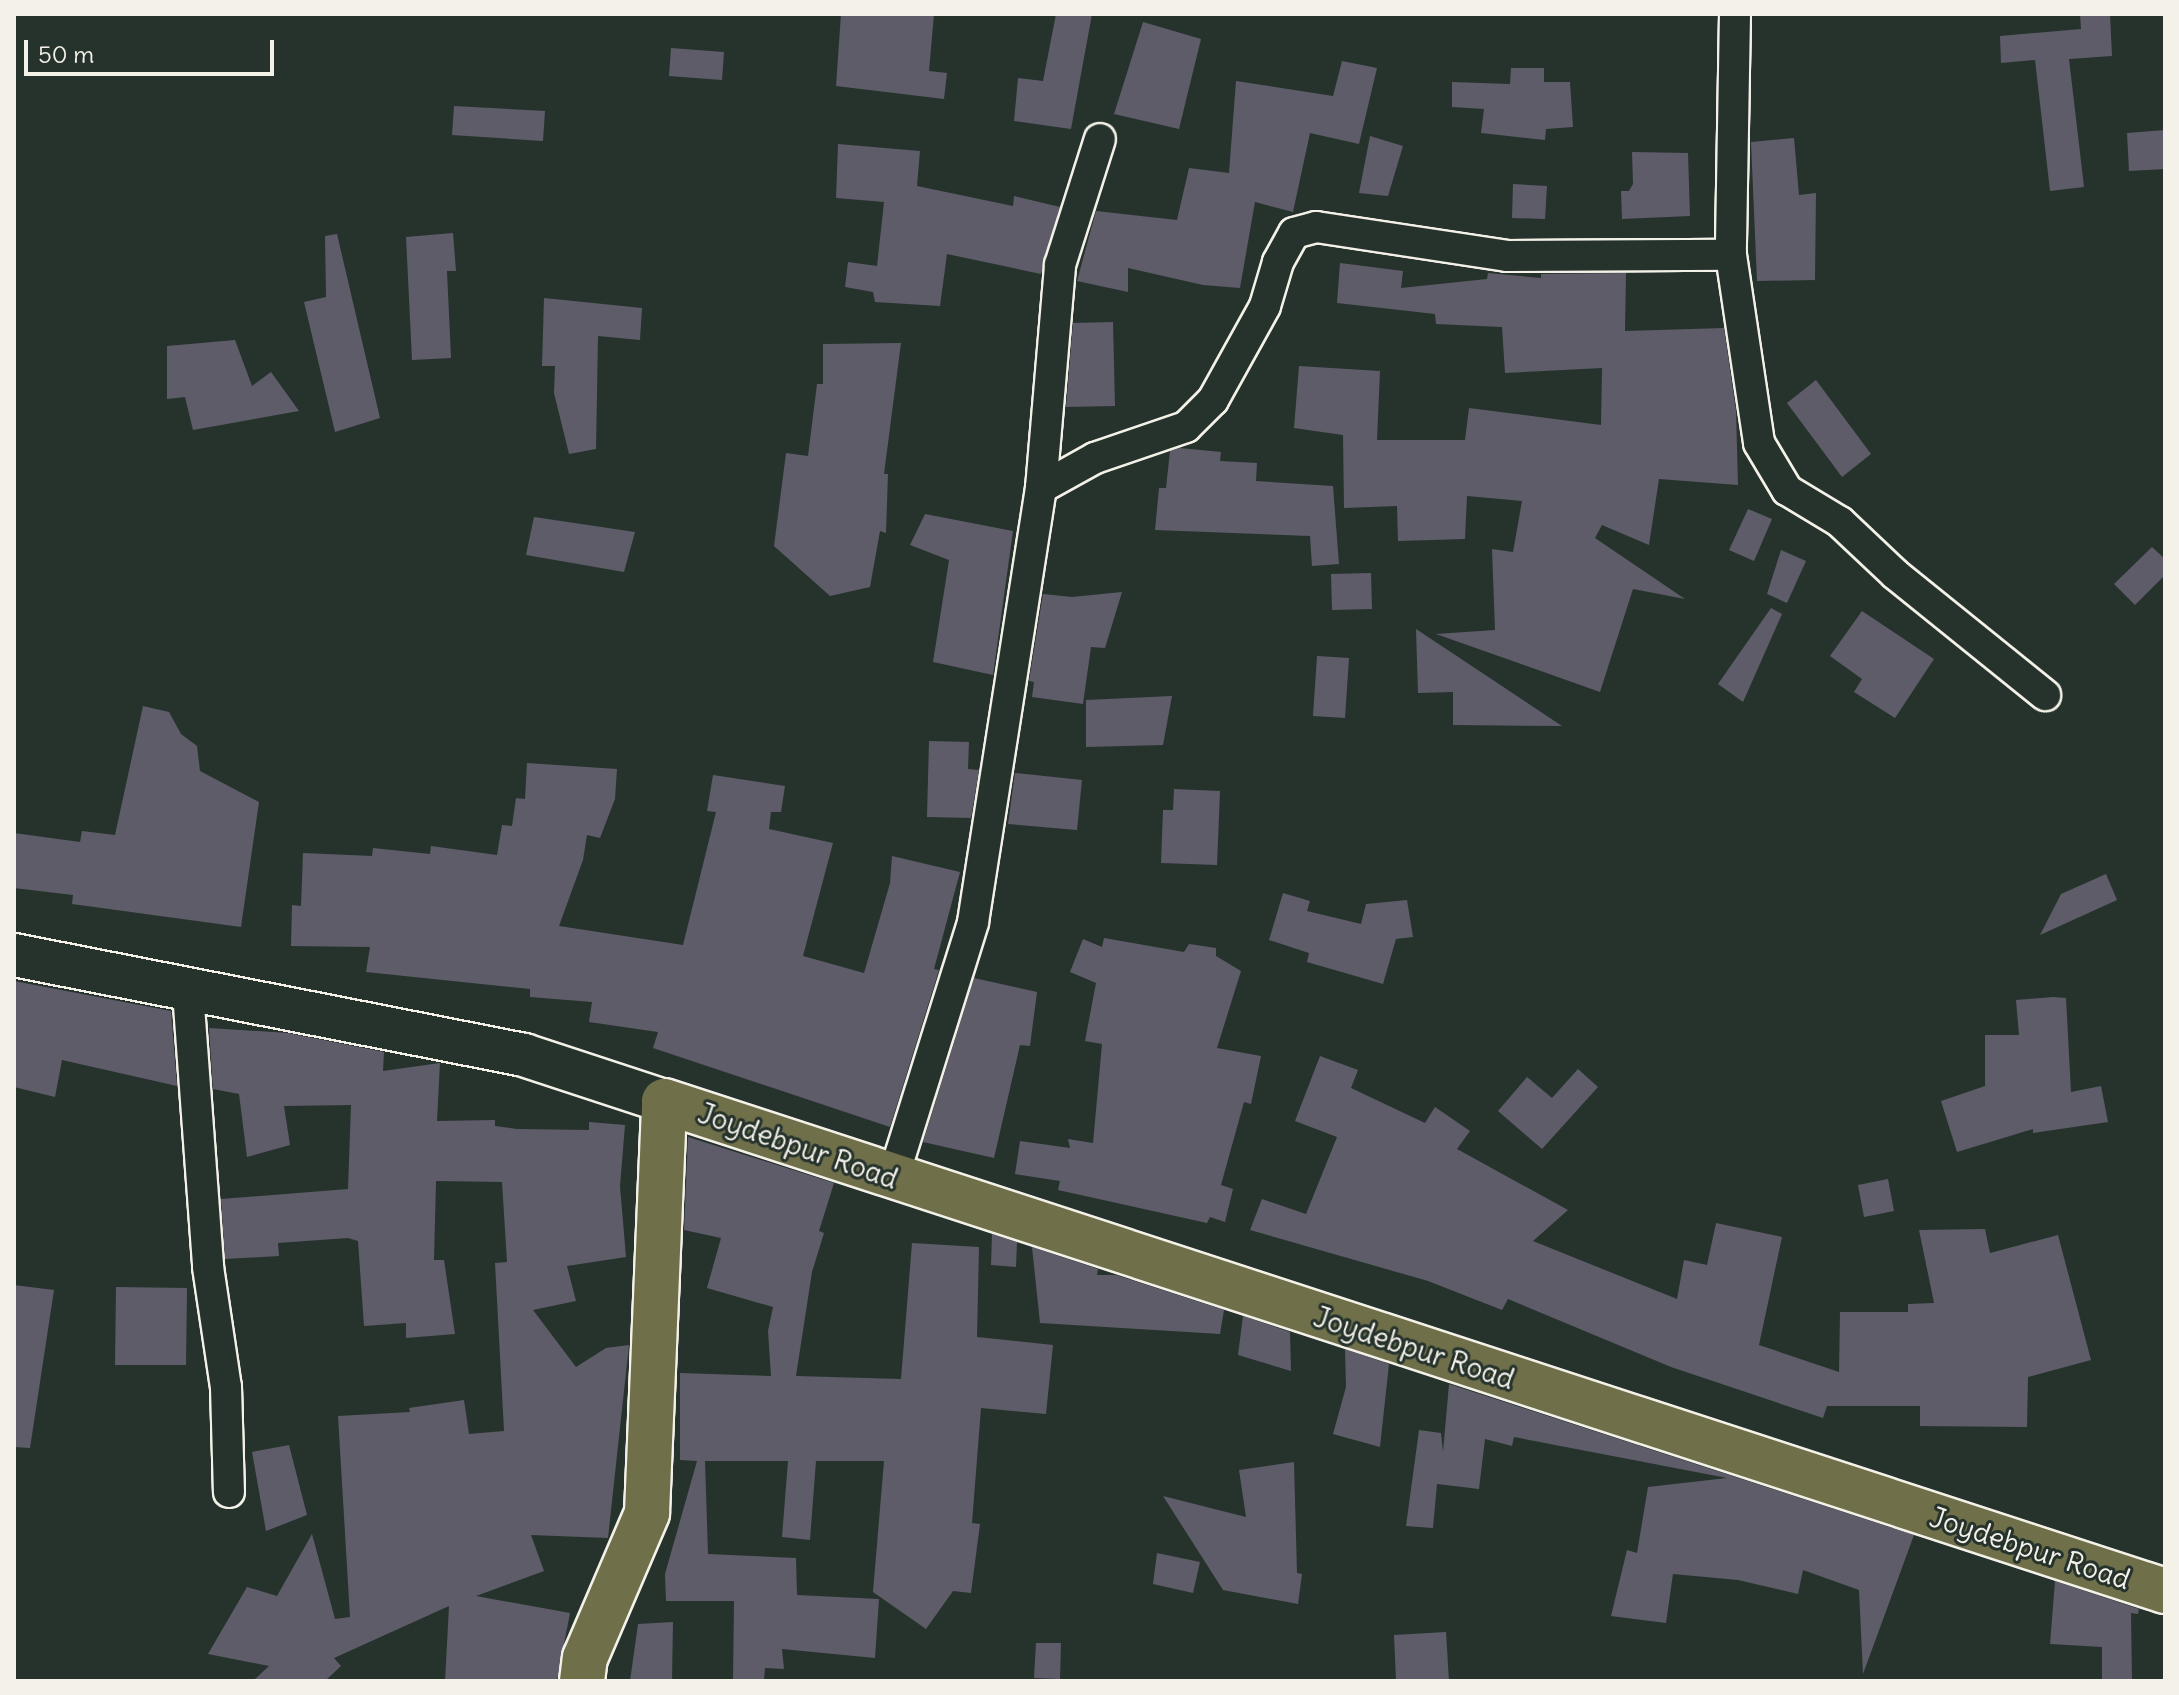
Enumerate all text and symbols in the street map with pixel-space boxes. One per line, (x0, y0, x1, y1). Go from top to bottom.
scale bar (28, 24, 278, 74)
text: 50 m (38, 39, 94, 69)
street label: Joydebpur Road (694, 1096, 902, 1196)
street label: Joydebpur Road (1310, 1300, 1518, 1396)
street label: Joydebpur Road (1926, 1500, 2134, 1596)

